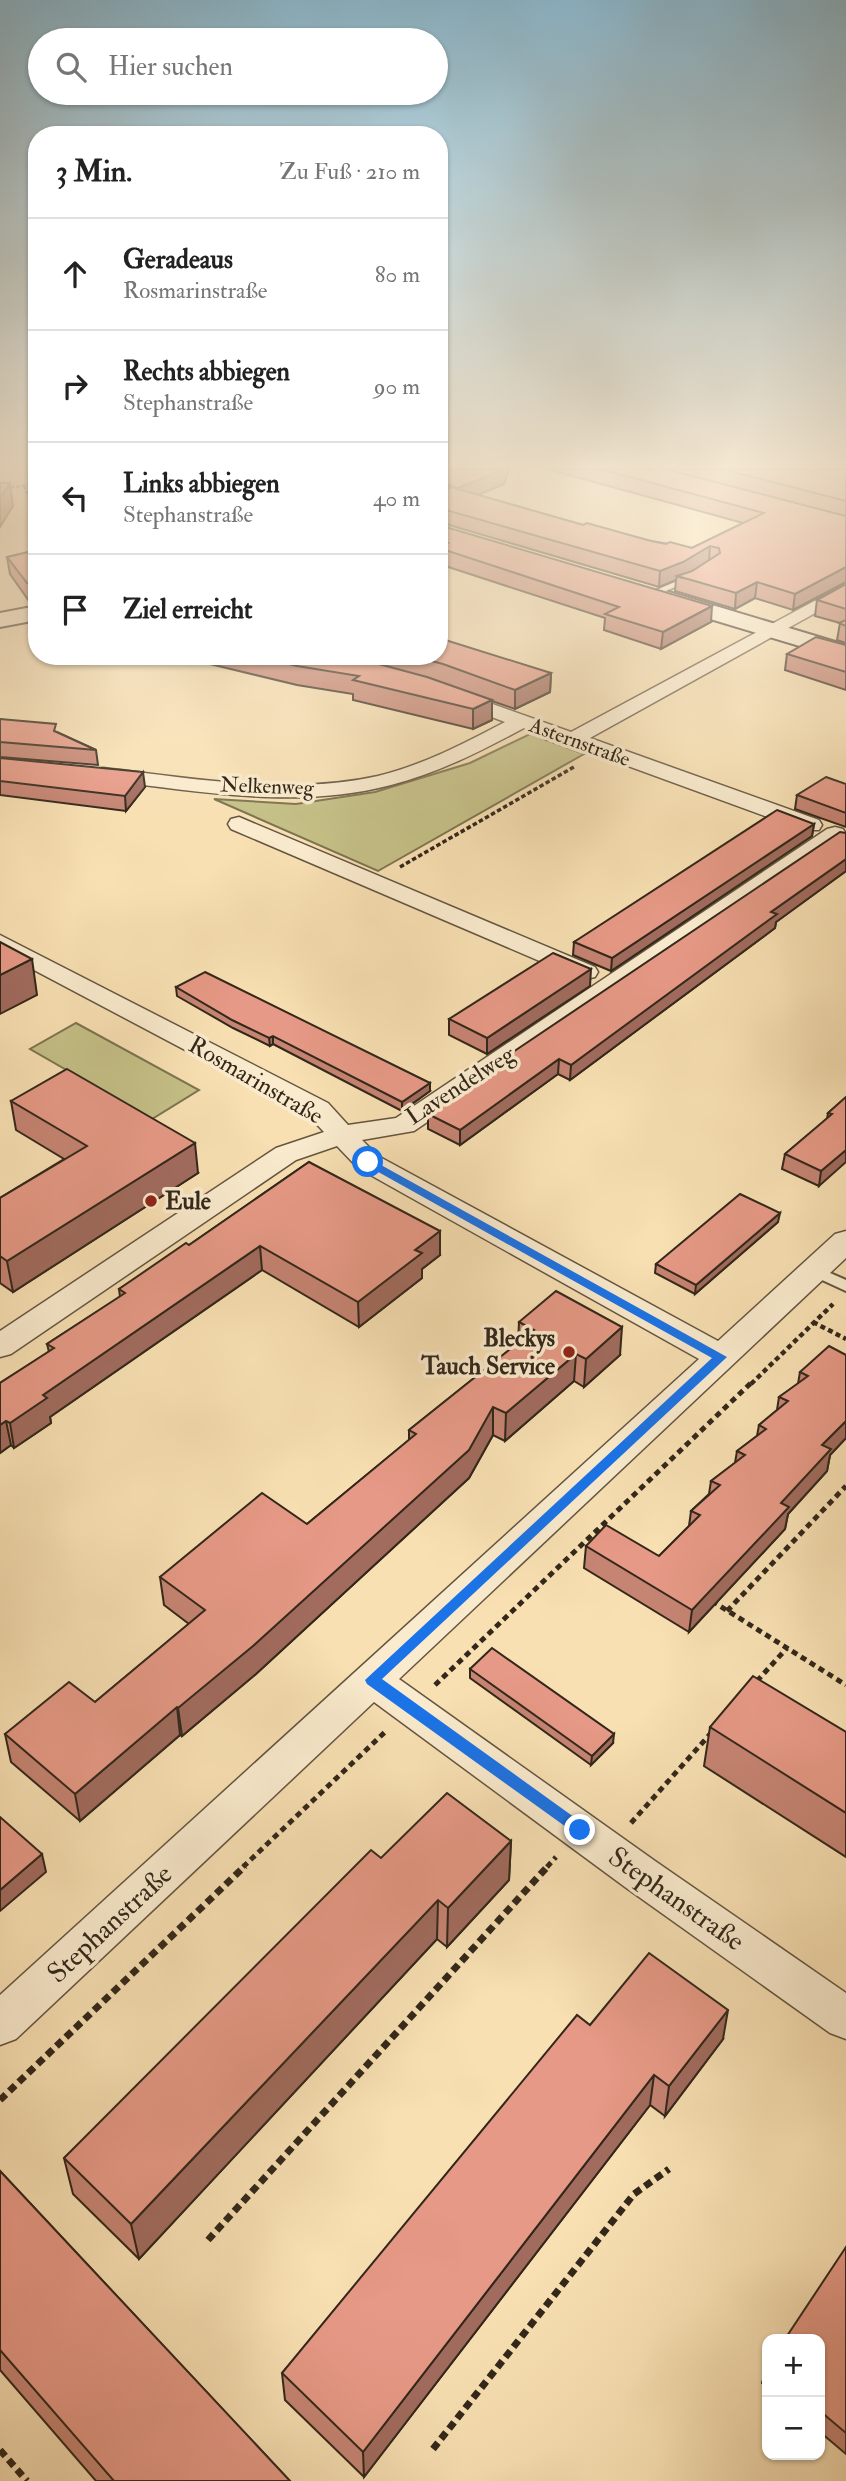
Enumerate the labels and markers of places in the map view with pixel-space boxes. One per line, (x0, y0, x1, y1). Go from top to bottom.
place label: Eule (165, 1186, 211, 1217)
marker: Eule (143, 1193, 159, 1209)
place label: Bleckys Tauch Service (420, 1323, 555, 1382)
marker: Bleckys Tauch Service (561, 1344, 577, 1360)

